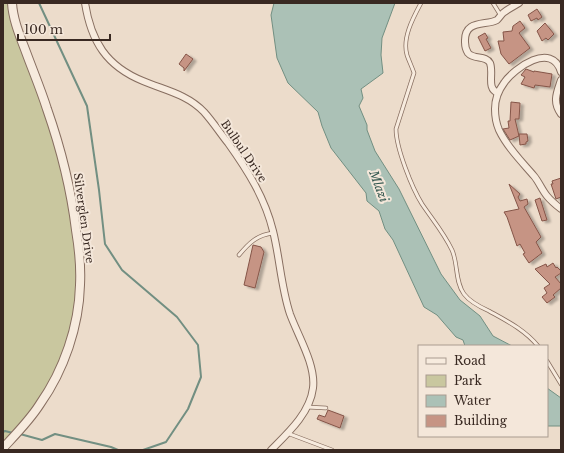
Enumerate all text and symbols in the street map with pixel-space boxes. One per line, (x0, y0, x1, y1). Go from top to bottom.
scale bar (18, 16, 110, 42)
text: 100 m (24, 22, 63, 37)
street label: Bulbul Drive (218, 117, 270, 185)
water label: Mlazi (366, 167, 392, 205)
street label: Silverglen Drive (71, 172, 97, 264)
legend (418, 345, 548, 437)
text: Road (454, 353, 486, 368)
text: Park (454, 373, 482, 388)
text: Water (453, 393, 491, 408)
text: Building (454, 413, 508, 428)

